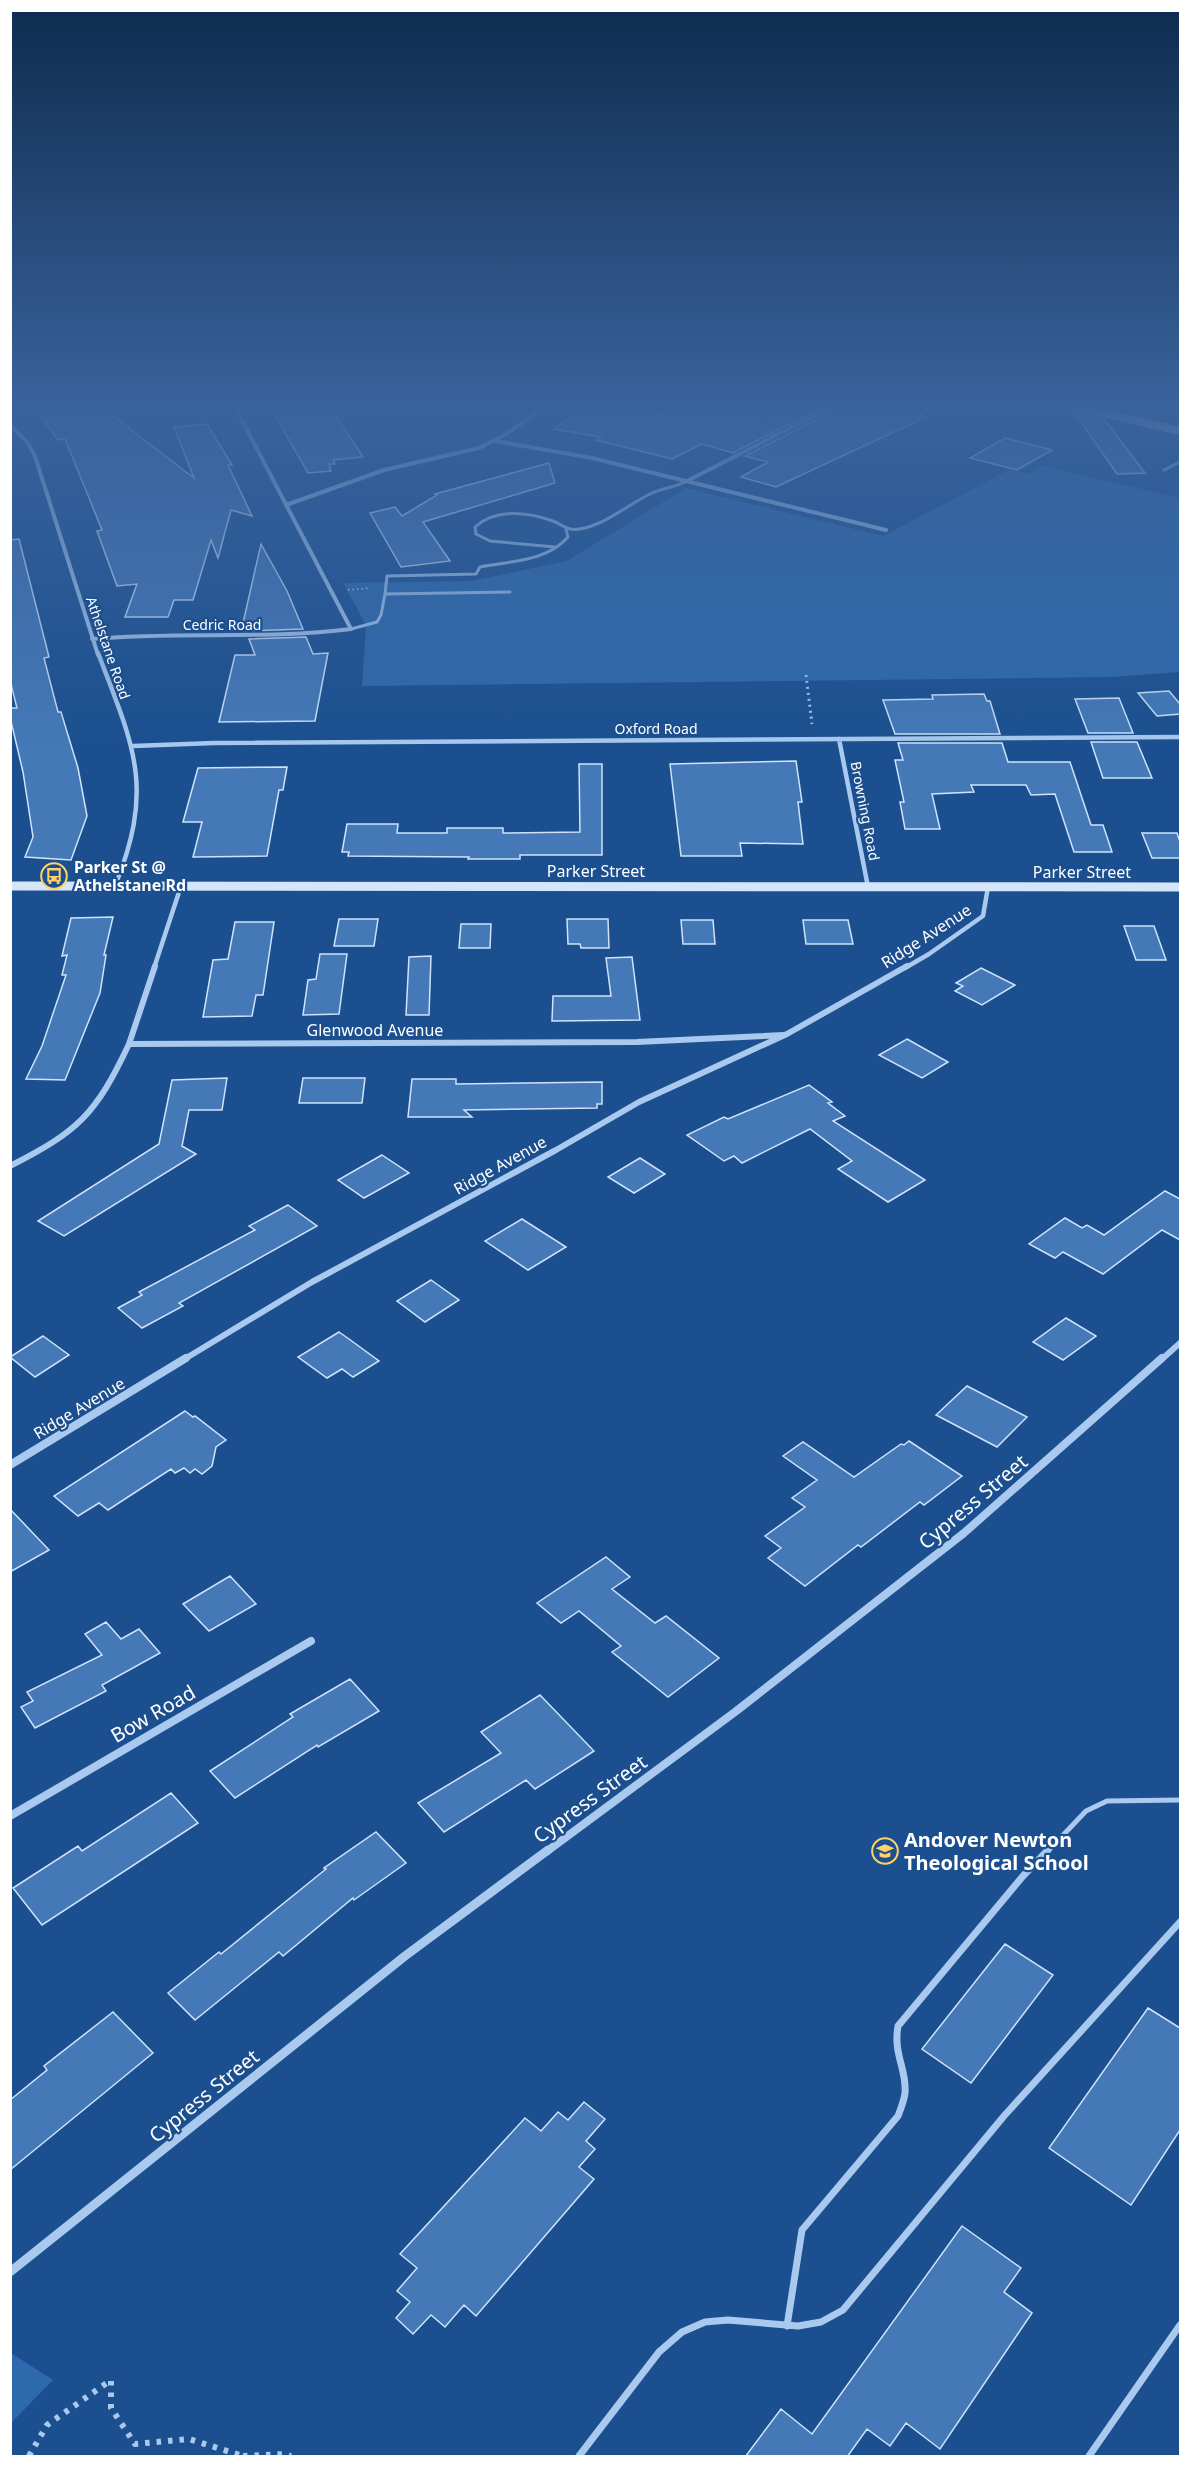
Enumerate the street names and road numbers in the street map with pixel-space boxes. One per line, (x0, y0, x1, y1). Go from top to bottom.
street label: Athelstane Road (82, 594, 135, 702)
street label: Cedric Road (183, 615, 261, 634)
street label: Oxford Road (614, 719, 698, 738)
street label: Browning Road (847, 760, 884, 862)
street label: Parker Street (547, 860, 645, 882)
street label: Parker Street (1033, 861, 1131, 883)
street label: Ridge Avenue (877, 899, 975, 973)
street label: Glenwood Avenue (307, 1019, 443, 1041)
street label: Ridge Avenue (450, 1130, 550, 1200)
street label: Ridge Avenue (29, 1372, 129, 1444)
street label: Cypress Street (912, 1448, 1033, 1555)
street label: Bow Road (105, 1678, 200, 1749)
street label: Cypress Street (527, 1748, 652, 1849)
street label: Cypress Street (143, 2043, 264, 2148)

